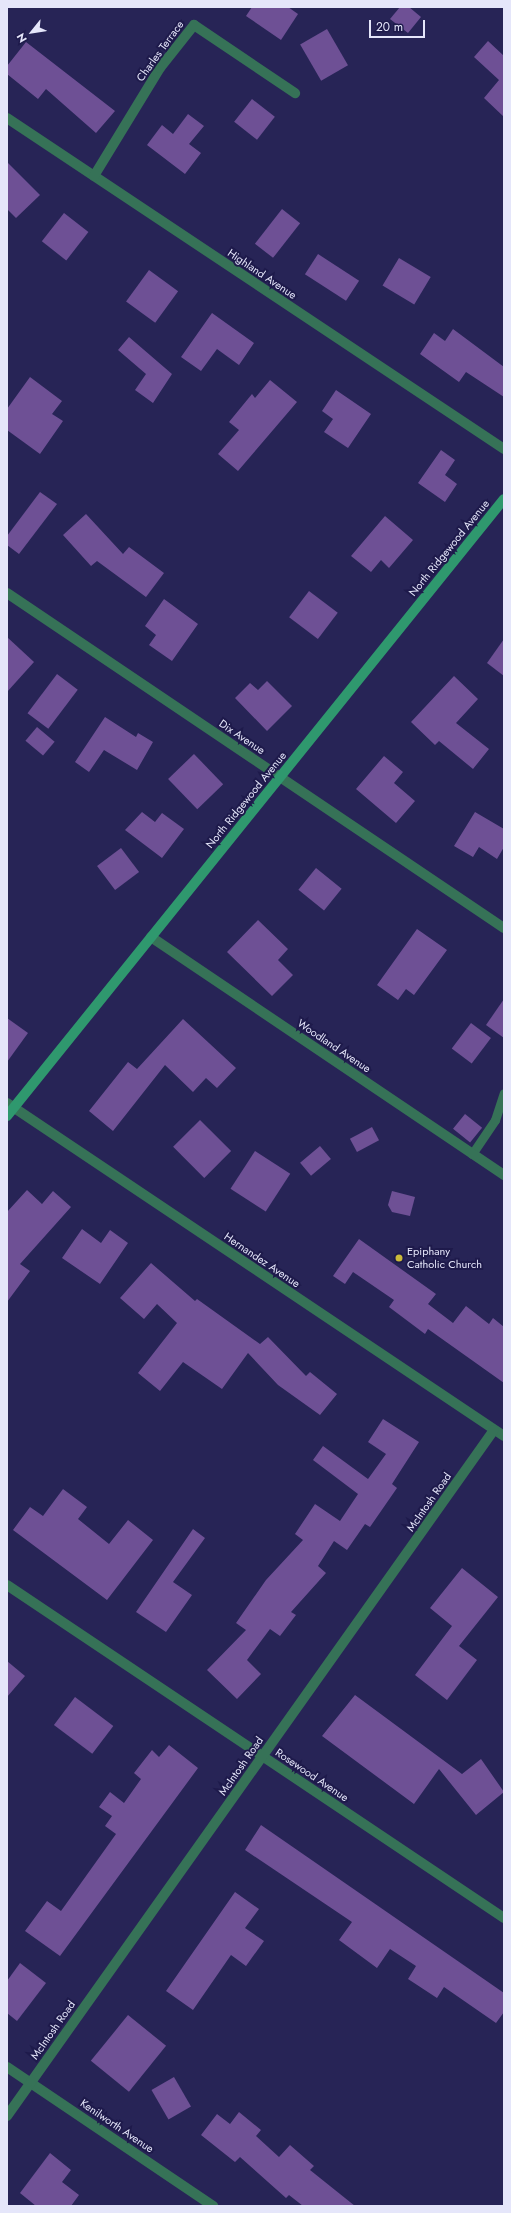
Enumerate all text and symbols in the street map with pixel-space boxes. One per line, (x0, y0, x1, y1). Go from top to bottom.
north arrow (12, 12, 52, 52)
scale bar (371, 12, 427, 38)
street label: Charles Terrace (134, 18, 186, 84)
text: 20 m (376, 18, 403, 36)
text: N (12, 30, 31, 46)
street label: Highland Avenue (225, 246, 299, 302)
street label: North Ridgewood Avenue (406, 497, 492, 599)
street label: Dix Avenue (217, 717, 267, 757)
street label: North Ridgewood Avenue (203, 749, 289, 851)
street label: Woodland Avenue (295, 1017, 373, 1075)
street label: Hernandez Avenue (222, 1230, 302, 1290)
place label: Epiphany Catholic Church (407, 1245, 482, 1271)
marker: Epiphany Catholic Church (394, 1253, 404, 1263)
street label: McIntosh Road (404, 1470, 454, 1534)
street label: McIntosh Road (216, 1734, 266, 1798)
street label: Rosewood Avenue (273, 1746, 351, 1804)
street label: McIntosh Road (28, 1998, 78, 2062)
street label: Kenilworth Avenue (78, 2097, 156, 2155)

